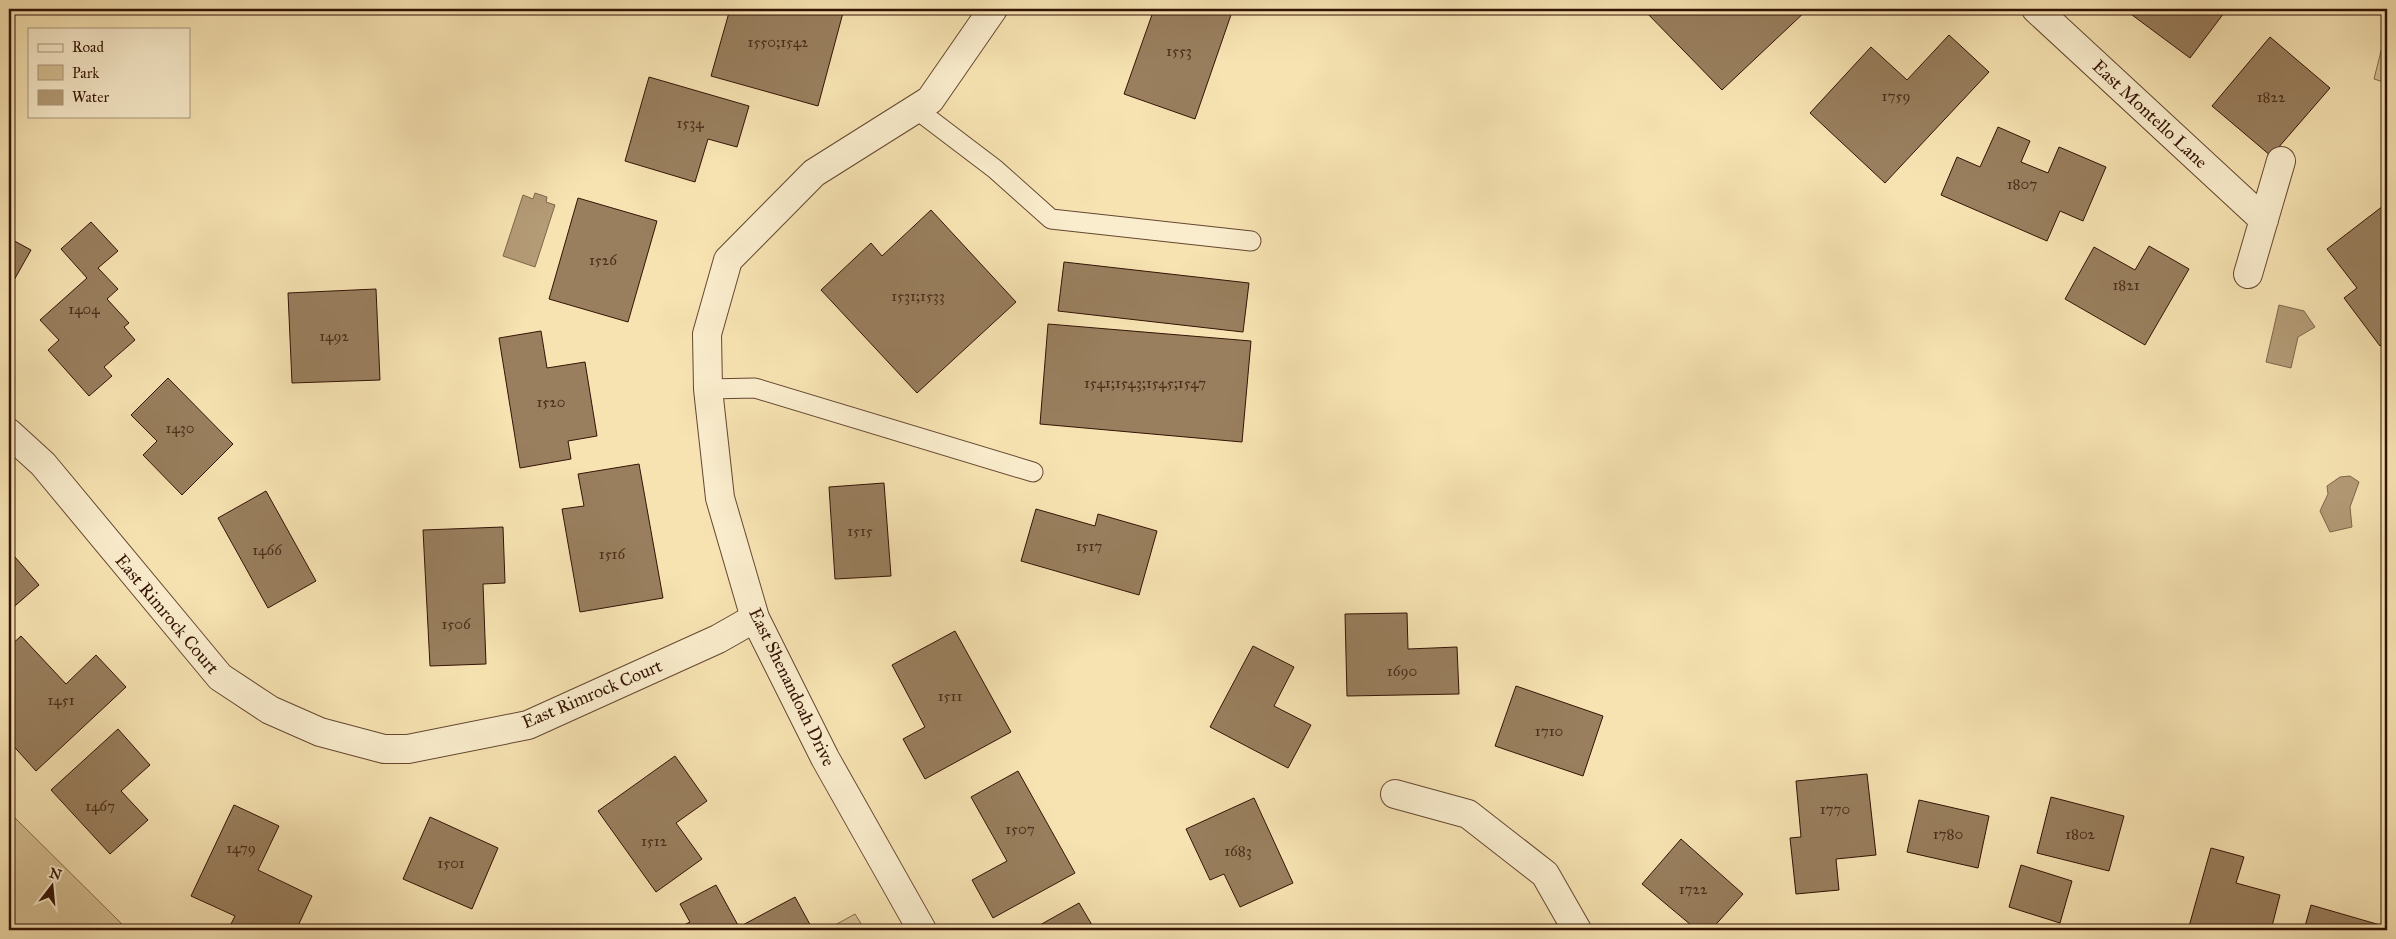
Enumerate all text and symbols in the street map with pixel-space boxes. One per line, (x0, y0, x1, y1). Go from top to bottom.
legend (28, 28, 190, 118)
house number: 1550;1542 (748, 33, 809, 51)
text: Road (72, 38, 104, 56)
house number: 1553 (1166, 42, 1192, 60)
street label: East Montello Lane (2088, 55, 2212, 173)
text: Park (72, 64, 99, 82)
house number: 1759 (1882, 87, 1910, 105)
text: Water (72, 88, 109, 106)
house number: 1822 (2257, 88, 2286, 106)
house number: 1534 (676, 114, 704, 132)
house number: 1807 (2007, 175, 2037, 193)
house number: 1526 (589, 251, 618, 269)
house number: 1821 (2112, 276, 2140, 294)
house number: 1531;1533 (891, 287, 945, 305)
house number: 1404 (68, 300, 100, 318)
house number: 1492 (319, 327, 349, 345)
house number: 1541;1543;1545;1547 (1084, 374, 1206, 392)
house number: 1520 (537, 393, 565, 411)
house number: 1430 (165, 419, 195, 437)
house number: 1515 (847, 522, 873, 540)
house number: 1517 (1076, 537, 1102, 555)
house number: 1466 (252, 541, 283, 559)
house number: 1516 (599, 545, 626, 563)
street label: East Rimrock Court (110, 549, 224, 679)
street label: East Shenandoah Drive (744, 604, 840, 770)
house number: 1506 (441, 615, 472, 633)
street label: East Rimrock Court (519, 654, 666, 733)
house number: 1690 (1387, 662, 1417, 680)
house number: 1511 (938, 687, 962, 705)
house number: 1451 (47, 691, 75, 709)
house number: 1710 (1535, 722, 1563, 740)
house number: 1467 (85, 797, 115, 815)
house number: 1770 (1820, 800, 1850, 818)
house number: 1507 (1005, 820, 1035, 838)
house number: 1780 (1933, 825, 1963, 843)
house number: 1802 (2065, 825, 2096, 843)
house number: 1512 (641, 832, 668, 850)
house number: 1479 (226, 839, 256, 857)
house number: 1683 (1224, 842, 1252, 860)
house number: 1501 (437, 854, 465, 872)
north arrow (28, 862, 78, 912)
text: N (47, 864, 64, 884)
house number: 1722 (1679, 880, 1708, 898)

